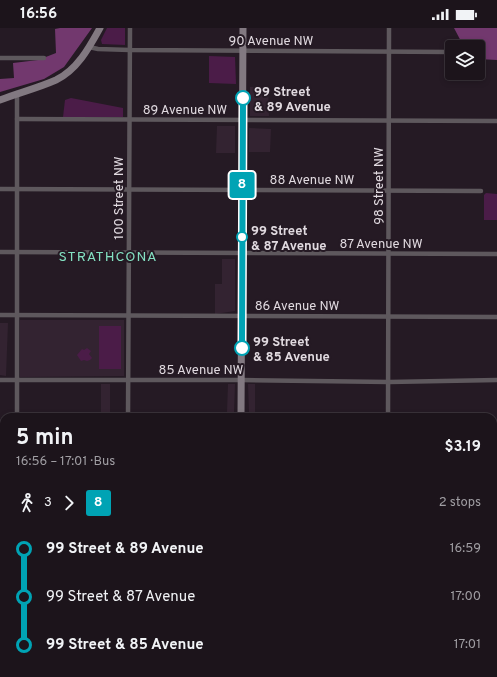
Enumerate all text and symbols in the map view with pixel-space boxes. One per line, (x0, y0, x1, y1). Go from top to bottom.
text: 16:56 (20, 5, 57, 24)
street label: 90 Avenue NW (228, 34, 314, 50)
map controls (445, 40, 485, 80)
button: layers (445, 40, 485, 80)
place label: 99 Street & 89 Avenue (254, 85, 331, 116)
marker: 99 Street & 89 Avenue (235, 90, 251, 106)
street label: 89 Avenue NW (143, 103, 227, 119)
street label: 98 Street NW (372, 147, 388, 225)
street label: 100 Street NW (112, 156, 128, 240)
line badge: 8 (229, 172, 255, 198)
street label: 88 Avenue NW (270, 173, 355, 189)
text: 8 (238, 176, 246, 193)
place label: 99 Street & 87 Avenue (251, 224, 327, 255)
marker: 99 Street & 87 Avenue (236, 231, 248, 243)
street label: 87 Avenue NW (339, 237, 423, 253)
district label: STRATHCONA (58, 249, 158, 266)
street label: 86 Avenue NW (255, 299, 339, 315)
place label: 99 Street & 85 Avenue (253, 335, 330, 366)
marker: 99 Street & 85 Avenue (234, 340, 250, 356)
street label: 85 Avenue NW (158, 363, 244, 379)
text: 5 min (16, 425, 73, 452)
text: $3.19 (444, 438, 481, 457)
text: 16:56 – 17:01 · Bus (16, 454, 115, 470)
icon: walk (16, 492, 38, 514)
icon: forward (58, 492, 80, 514)
text: 8 (94, 494, 103, 511)
text: 3 (44, 495, 52, 511)
text: 2 stops (439, 495, 481, 511)
text: 99 Street & 89 Avenue (46, 540, 204, 559)
text: 16:59 (450, 541, 481, 557)
text: 99 Street & 87 Avenue (46, 588, 195, 607)
text: 17:00 (450, 589, 481, 605)
text: 99 Street & 85 Avenue (46, 636, 204, 655)
text: 17:01 (454, 637, 481, 653)

